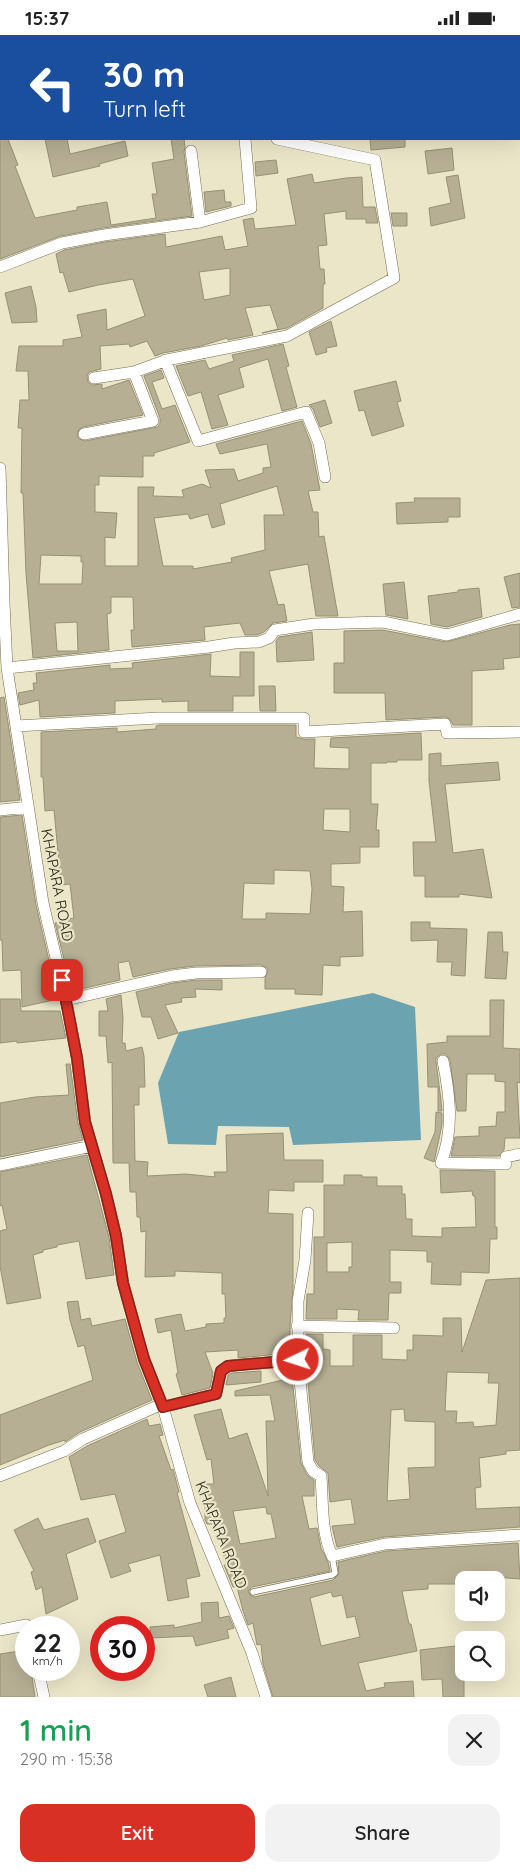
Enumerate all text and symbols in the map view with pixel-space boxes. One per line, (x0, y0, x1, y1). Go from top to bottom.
text: 15:37 (25, 6, 69, 30)
text: 30 m (103, 52, 185, 96)
icon: left (20, 55, 85, 120)
text: Turn left (103, 95, 186, 123)
street label: KHAPARA ROAD (37, 827, 78, 943)
pin (41, 959, 83, 1001)
icon: arrive (48, 966, 76, 994)
position arrow (271, 1333, 323, 1385)
street label: KHAPARA ROAD (191, 1478, 252, 1592)
map controls (455, 1571, 505, 1681)
button: sound (455, 1571, 505, 1621)
speed limit sign: 30 (90, 1616, 155, 1681)
text: 22 (33, 1627, 62, 1658)
button: search (455, 1631, 505, 1681)
text: km/h (32, 1653, 63, 1668)
text: 1 min (20, 1711, 92, 1749)
button: close (448, 1714, 500, 1766)
text: 290 m · 15:38 (20, 1749, 113, 1769)
button: Exit (20, 1804, 255, 1862)
button: Share (265, 1804, 500, 1862)

